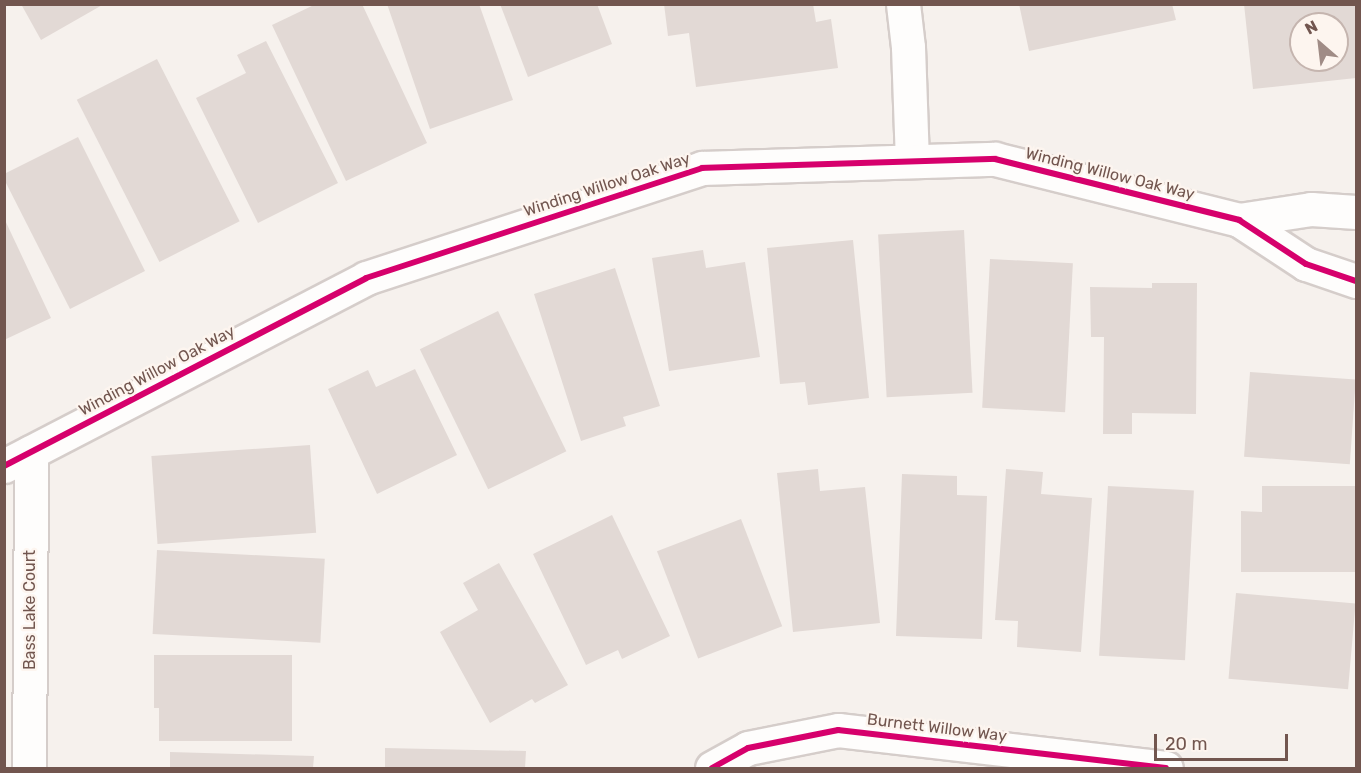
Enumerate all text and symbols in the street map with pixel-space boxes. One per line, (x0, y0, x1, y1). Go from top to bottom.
north arrow (1289, 12, 1349, 72)
text: N (1302, 16, 1321, 39)
street label: Winding Willow Oak Way (1023, 144, 1197, 204)
street label: Winding Willow Oak Way (521, 149, 693, 221)
street label: Winding Willow Oak Way (75, 321, 239, 421)
street label: Bass Lake Court (20, 550, 40, 670)
street label: Burnett Willow Way (866, 710, 1008, 746)
scale bar (1157, 722, 1290, 760)
text: 20 m (1165, 733, 1207, 755)

